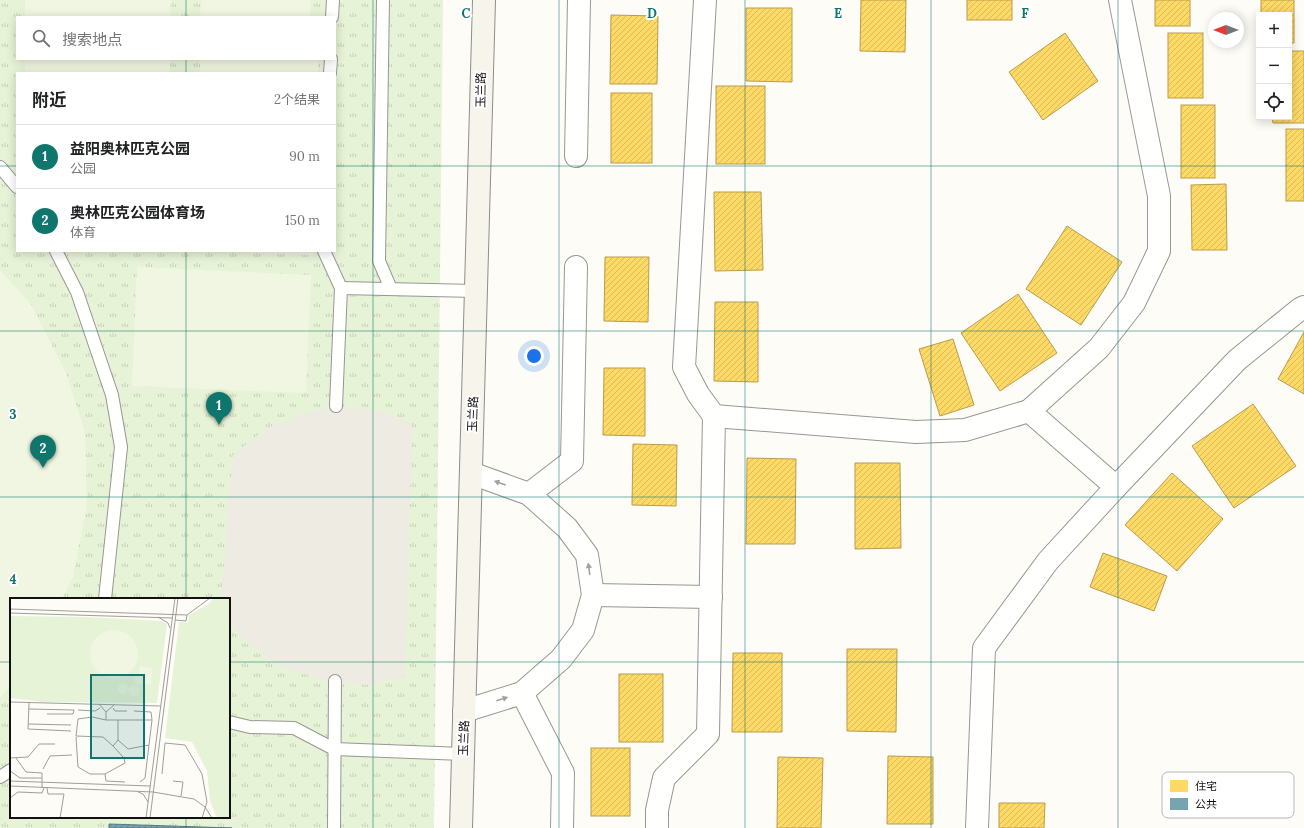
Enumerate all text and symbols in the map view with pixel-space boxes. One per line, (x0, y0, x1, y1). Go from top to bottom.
text: C (462, 5, 471, 22)
text: D (647, 5, 657, 22)
text: E (834, 5, 842, 22)
text: F (1021, 5, 1029, 22)
north arrow (1208, 12, 1244, 48)
map controls (1256, 12, 1292, 120)
button: + (1256, 12, 1292, 48)
search box (16, 16, 336, 60)
icon: search (30, 27, 52, 49)
text: 搜索地点 (62, 30, 122, 49)
button: − (1256, 48, 1292, 84)
street label: 玉兰路 (473, 72, 488, 108)
button: locate (1256, 84, 1292, 120)
text: 附近 (32, 89, 66, 111)
text: 2个结果 (274, 91, 320, 108)
text: 益阳奥林匹克公园 (70, 139, 190, 158)
text: 1 (42, 148, 48, 165)
text: 90 m (289, 148, 320, 165)
text: 公园 (70, 160, 96, 177)
text: 奥林匹克公园体育场 (70, 203, 205, 222)
text: 2 (42, 212, 48, 229)
text: 150 m (285, 212, 320, 229)
text: 体育 (70, 224, 96, 241)
your location (524, 346, 544, 366)
pin: 1 (206, 392, 232, 425)
street label: 玉兰路 (464, 396, 481, 432)
text: 3 (9, 406, 17, 423)
pin: 2 (30, 435, 56, 468)
one-way arrow (493, 480, 505, 486)
one-way arrow (586, 563, 592, 575)
text: 4 (9, 571, 17, 588)
inset map (10, 598, 230, 818)
one-way arrow (496, 696, 508, 702)
street label: 玉兰路 (455, 720, 472, 756)
legend (1162, 772, 1294, 818)
text: 住宅 (1195, 779, 1217, 793)
text: 公共 (1195, 797, 1217, 811)

